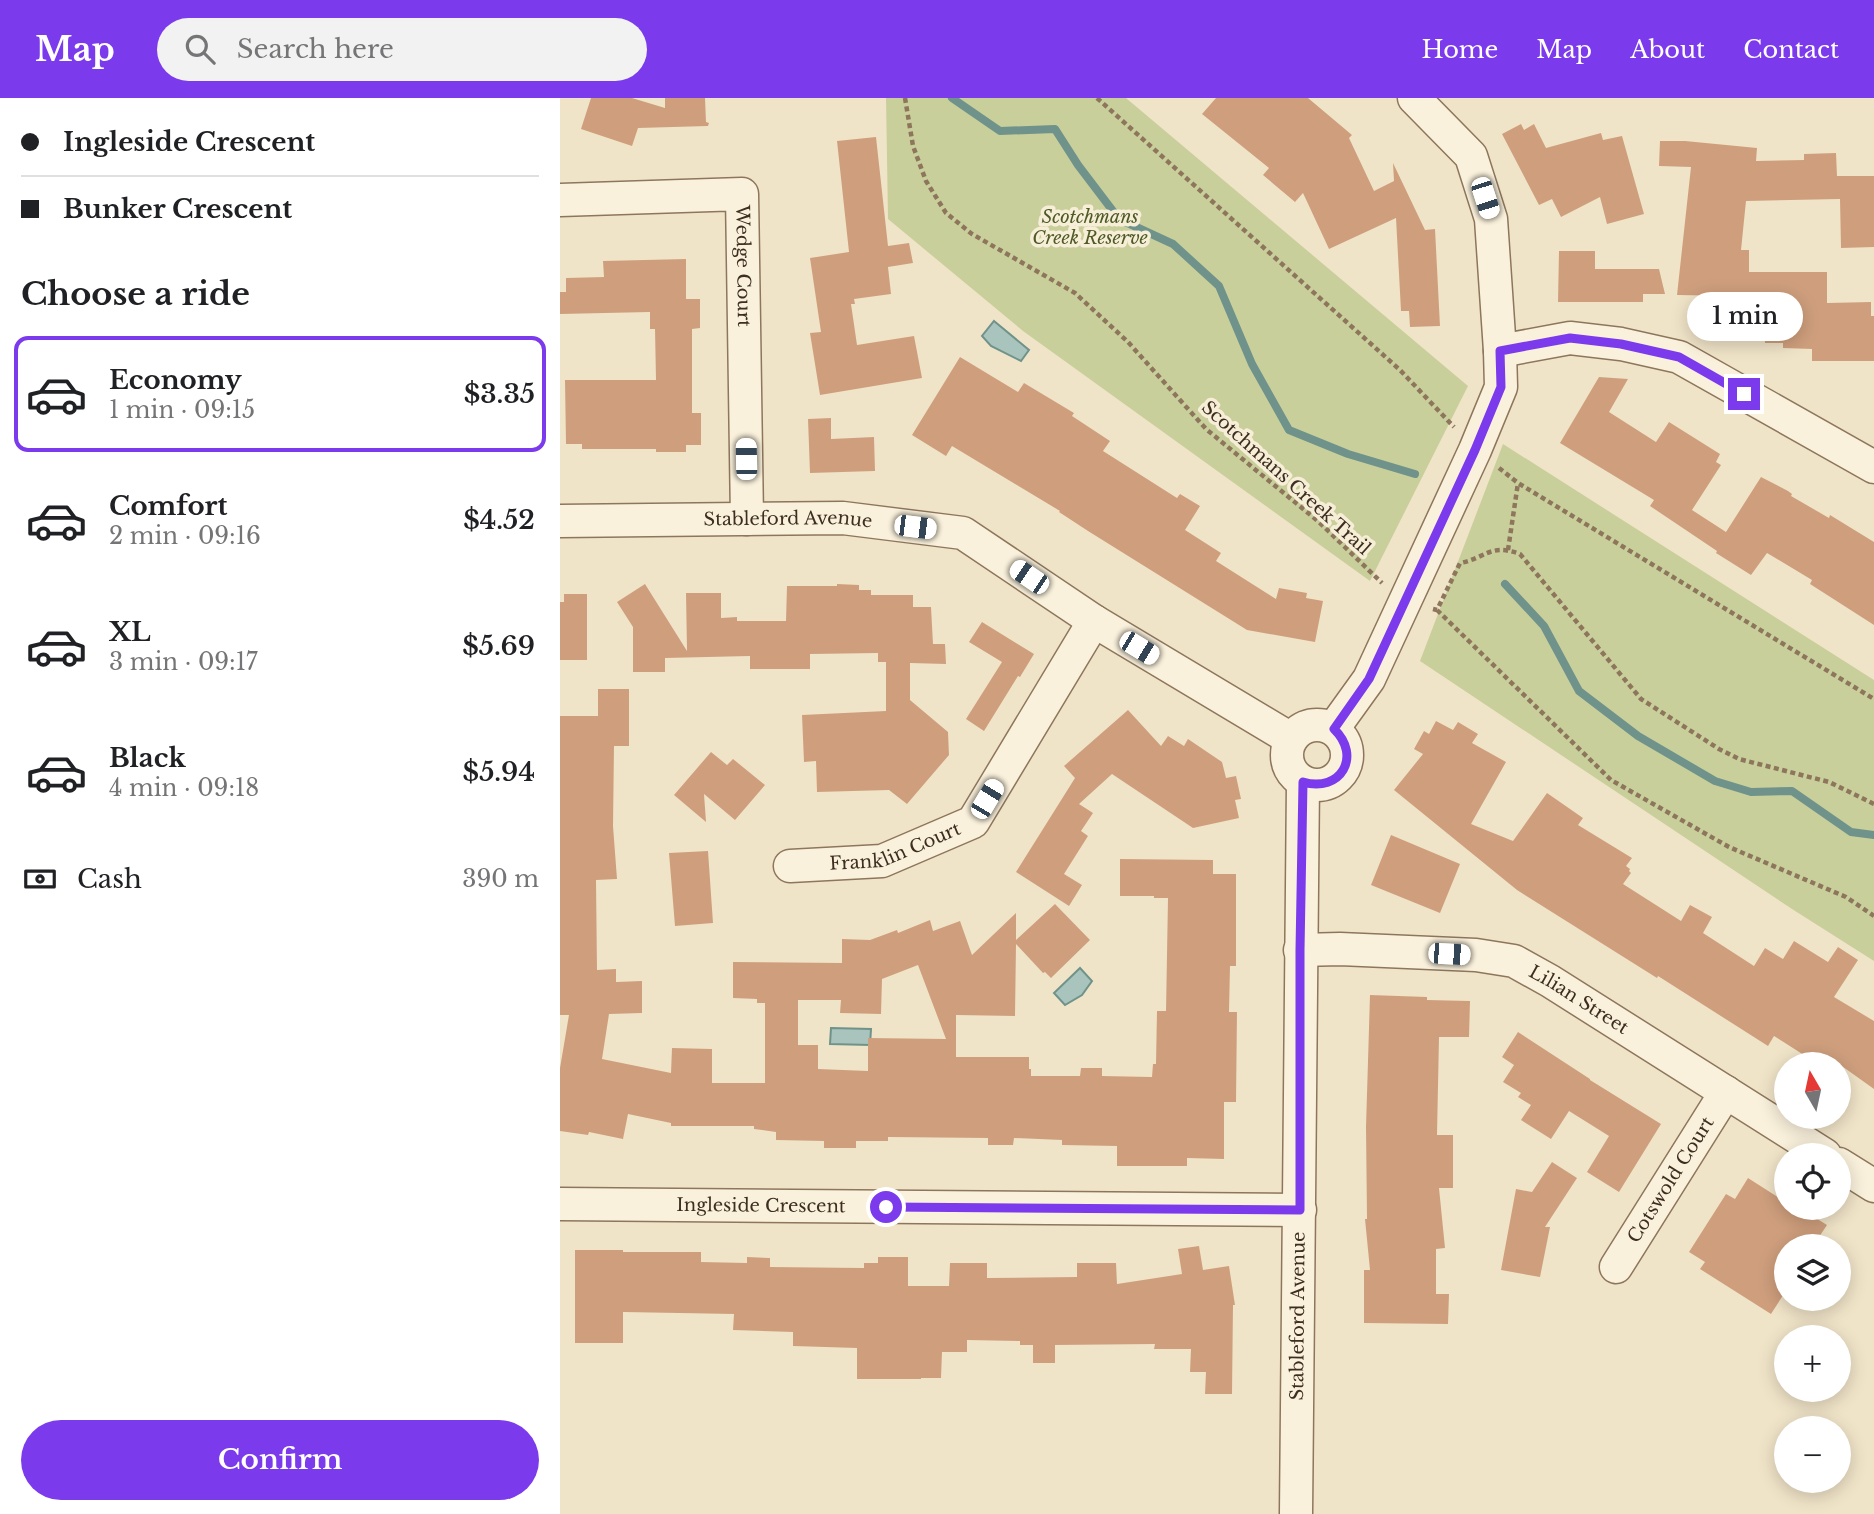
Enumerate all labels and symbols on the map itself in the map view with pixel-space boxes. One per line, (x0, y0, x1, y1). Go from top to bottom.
car (1469, 175, 1502, 221)
street label: Wedge Court (731, 204, 755, 327)
park label: Scotchmans Creek Reserve (1032, 206, 1148, 249)
callout: 1 min (1686, 292, 1802, 342)
route end (1728, 378, 1760, 410)
street label: Scotchmans Creek Trail (1197, 396, 1375, 560)
car (736, 438, 757, 480)
street label: Stableford Avenue (703, 506, 874, 533)
car (893, 514, 938, 540)
car (1006, 557, 1053, 597)
car (1116, 628, 1163, 668)
car (968, 776, 1007, 822)
street label: Franklin Court (829, 818, 964, 875)
car (1428, 942, 1471, 966)
street label: Lilian Street (1525, 961, 1633, 1039)
north arrow (1774, 1052, 1852, 1129)
street label: Cotswold Court (1623, 1112, 1719, 1247)
route start (870, 1191, 902, 1223)
street label: Ingleside Crescent (676, 1194, 846, 1217)
street label: Stableford Avenue (1286, 1231, 1310, 1401)

